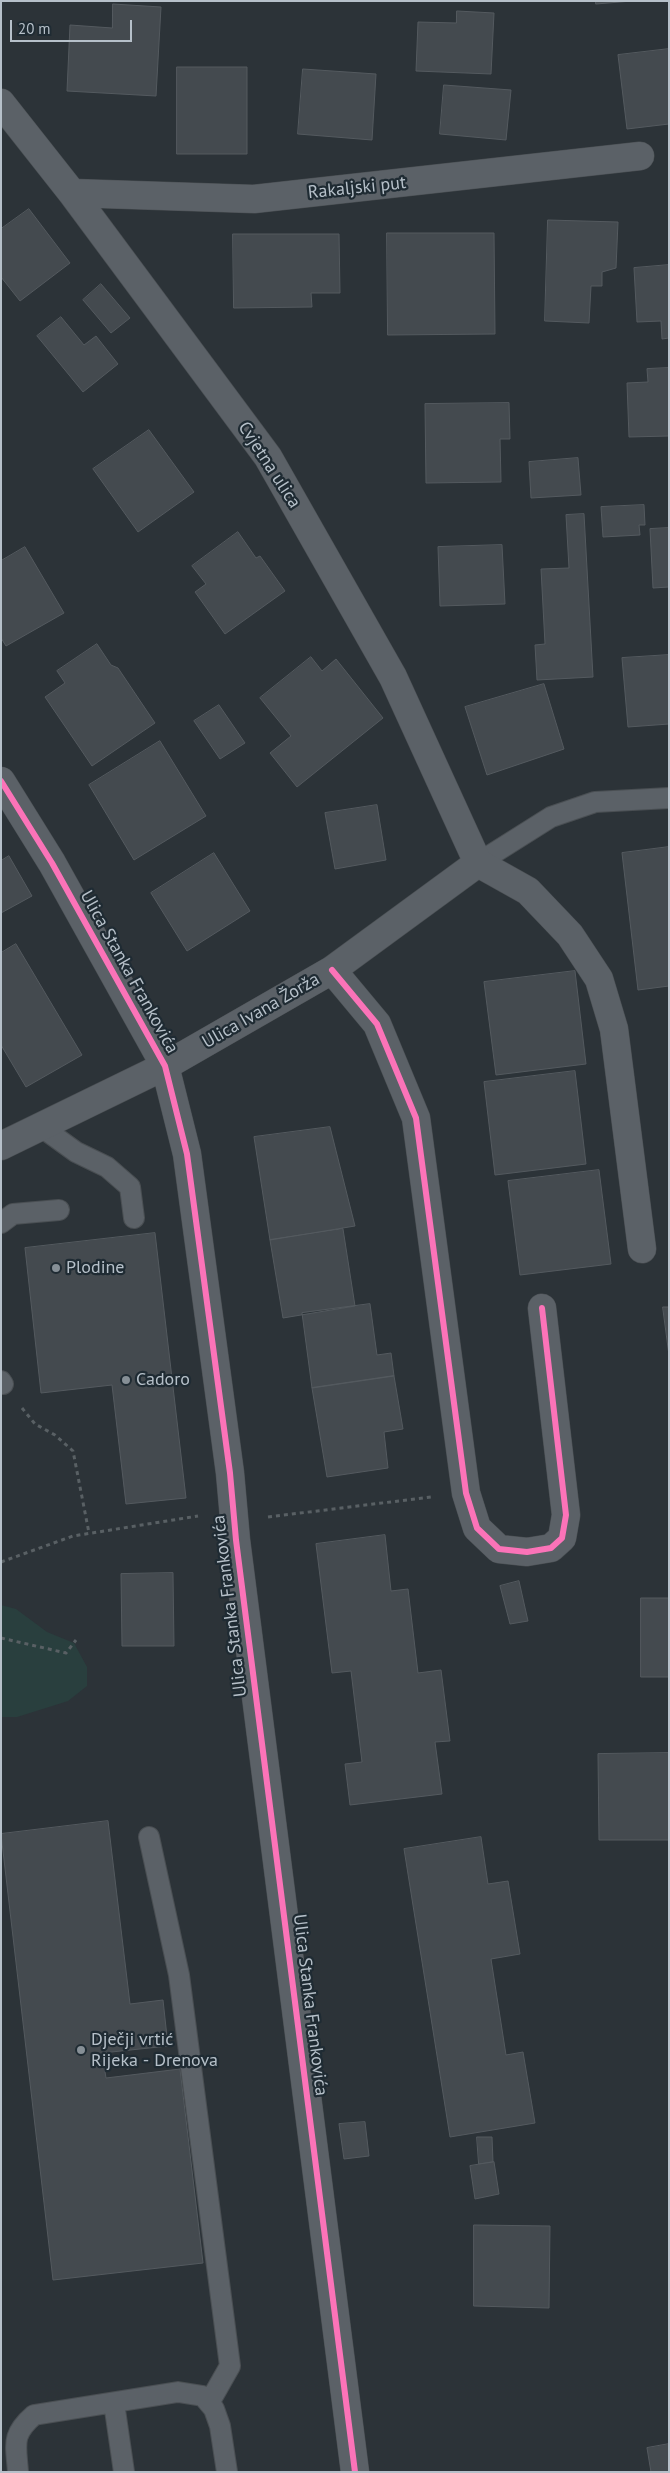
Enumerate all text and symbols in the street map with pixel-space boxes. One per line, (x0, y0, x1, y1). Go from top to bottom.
scale bar (12, 10, 135, 42)
text: 20 m (18, 19, 51, 38)
street label: Rakaljski put (307, 172, 407, 204)
street label: Cvjetna ulica (233, 418, 305, 512)
street label: Ulica Stanka Frankovića (75, 887, 183, 1057)
street label: Ulica Ivana Žorža (199, 969, 323, 1053)
place label: Plodine (66, 1257, 124, 1279)
marker: Plodine (50, 1262, 62, 1274)
place label: Cadoro (136, 1369, 190, 1391)
marker: Cadoro (120, 1374, 132, 1386)
street label: Ulica Stanka Frankovića (208, 1514, 252, 1698)
street label: Ulica Stanka Frankovića (288, 1913, 332, 2097)
place label: Dječji vrtić Rijeka - Drenova (91, 2029, 218, 2072)
marker: Dječji vrtić Rijeka - Drenova (75, 2044, 87, 2056)

